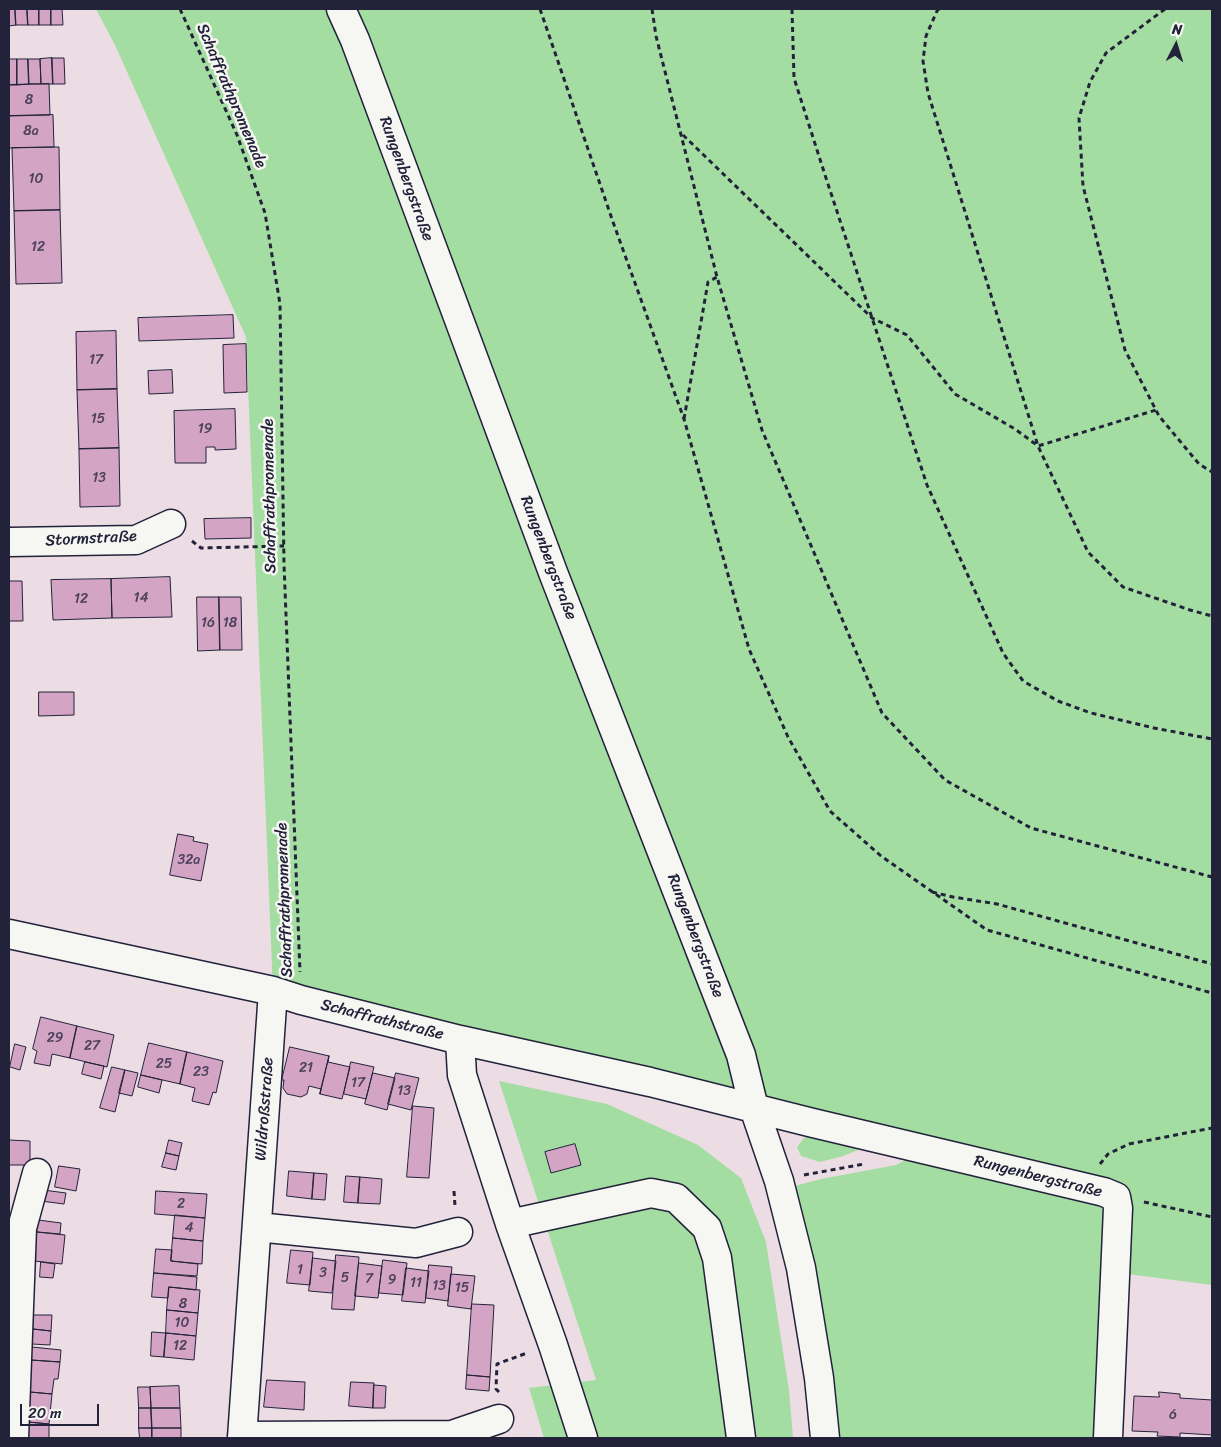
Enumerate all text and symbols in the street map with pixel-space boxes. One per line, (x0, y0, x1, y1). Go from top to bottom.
text: N (1171, 17, 1183, 42)
north arrow (1151, 20, 1201, 70)
street label: Schaffrathpromenade (192, 21, 270, 171)
house number: 8 (25, 92, 33, 108)
street label: Rungenbergstraße (375, 114, 437, 244)
house number: 8a (23, 123, 39, 139)
house number: 10 (29, 171, 43, 187)
house number: 12 (31, 239, 45, 255)
house number: 17 (89, 352, 103, 368)
house number: 15 (91, 411, 105, 427)
street label: Schaffrathpromenade (259, 418, 281, 574)
house number: 19 (198, 421, 212, 437)
house number: 13 (92, 470, 106, 486)
street label: Rungenbergstraße (516, 493, 580, 623)
street label: Stormstraße (45, 527, 137, 551)
house number: 14 (134, 590, 148, 606)
house number: 12 (74, 591, 88, 607)
house number: 16 (201, 615, 215, 631)
house number: 18 (223, 615, 237, 631)
street label: Schaffrathpromenade (273, 822, 297, 978)
house number: 32a (178, 852, 200, 868)
street label: Rungenbergstraße (663, 871, 727, 1001)
street label: Schaffrathstraße (319, 995, 445, 1045)
house number: 29 (47, 1030, 63, 1046)
house number: 27 (84, 1038, 100, 1054)
house number: 25 (156, 1056, 172, 1072)
street label: Wildroßstraße (252, 1057, 278, 1161)
house number: 21 (299, 1060, 313, 1076)
house number: 23 (193, 1064, 209, 1080)
house number: 17 (351, 1075, 365, 1091)
house number: 13 (397, 1083, 411, 1099)
street label: Rungenbergstraße (972, 1152, 1104, 1202)
house number: 2 (177, 1196, 185, 1212)
house number: 4 (185, 1220, 193, 1236)
house number: 1 (297, 1262, 303, 1278)
house number: 3 (319, 1265, 327, 1281)
house number: 5 (341, 1270, 349, 1286)
house number: 7 (365, 1271, 373, 1287)
house number: 9 (388, 1272, 396, 1288)
house number: 11 (410, 1275, 422, 1291)
house number: 13 (432, 1278, 446, 1294)
house number: 15 (455, 1280, 469, 1296)
house number: 8 (179, 1296, 187, 1312)
house number: 10 (175, 1315, 189, 1331)
house number: 12 (173, 1338, 187, 1354)
scale bar (22, 1394, 101, 1426)
text: 20 m (28, 1400, 62, 1426)
house number: 6 (1169, 1407, 1177, 1423)

